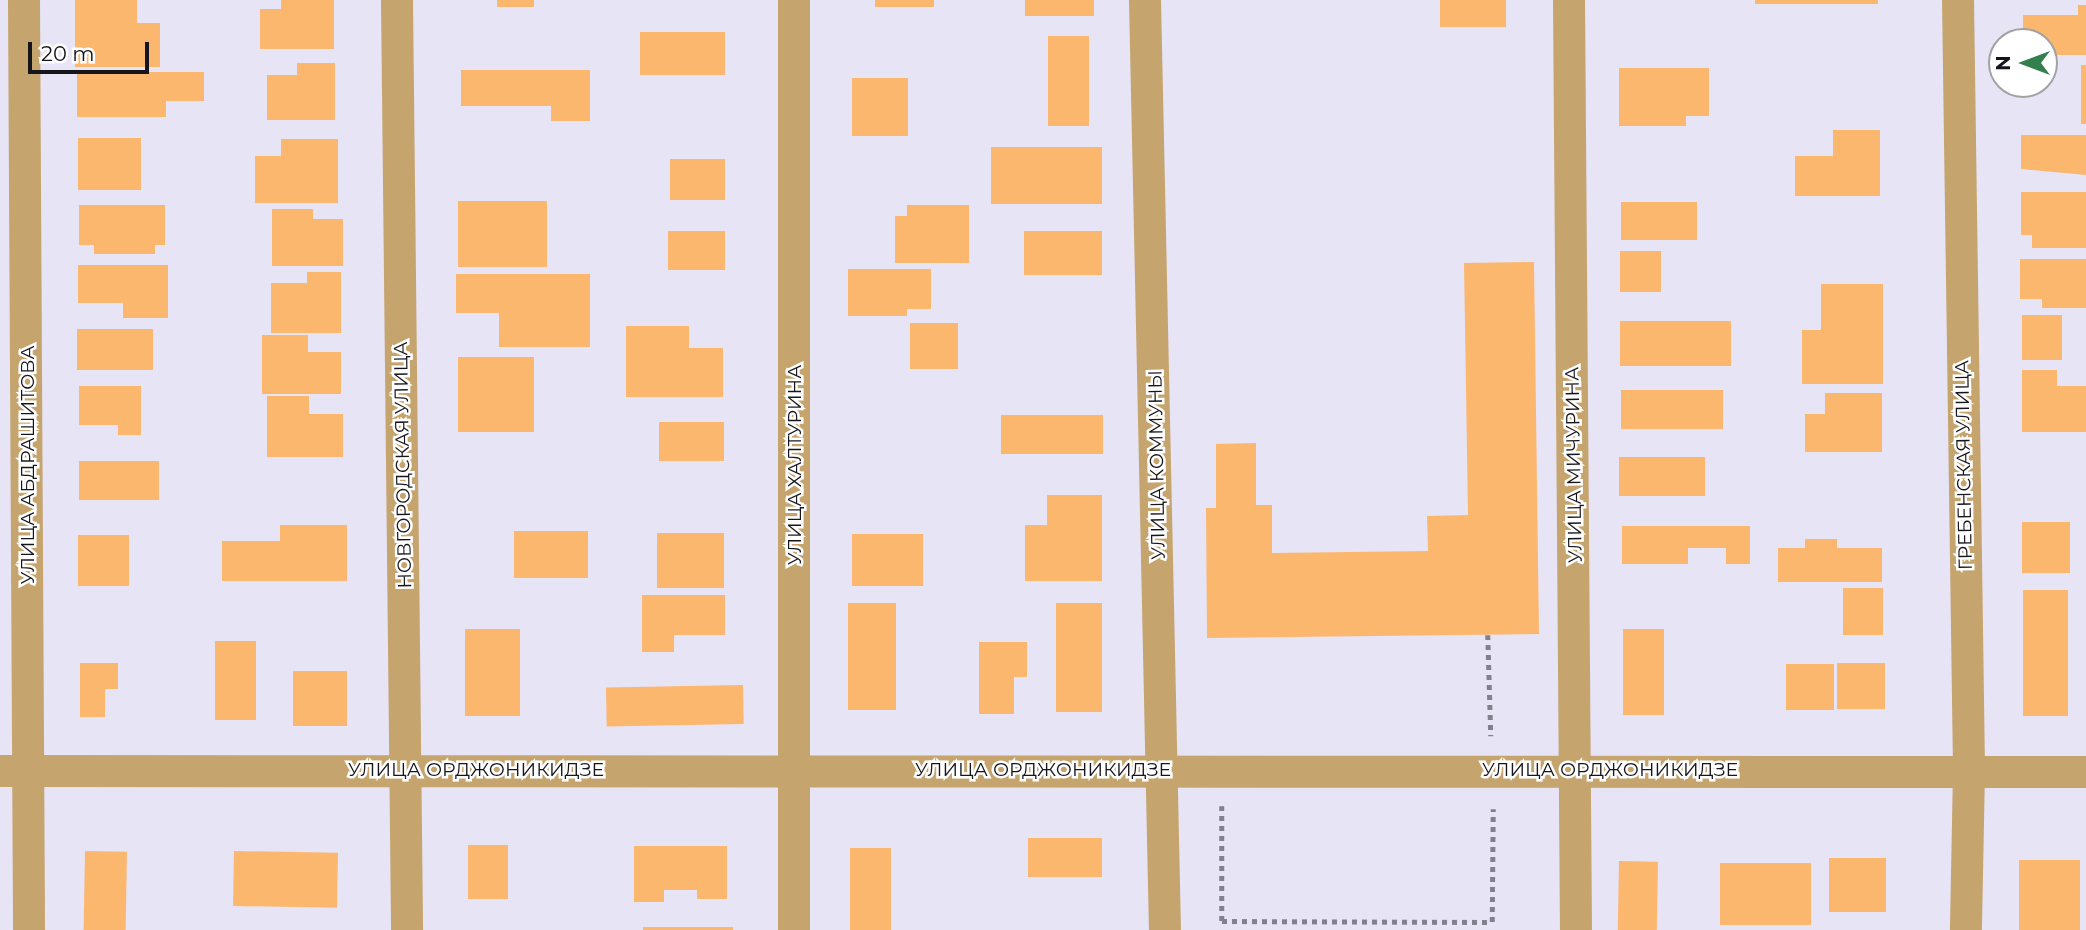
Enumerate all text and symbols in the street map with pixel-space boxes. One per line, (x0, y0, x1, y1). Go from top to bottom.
scale bar (32, 28, 152, 72)
north arrow (1988, 28, 2058, 98)
text: 20 m (41, 41, 95, 66)
text: N (1992, 55, 2015, 71)
street label: НОВГОРОДСКАЯ УЛИЦА (389, 341, 417, 589)
street label: УЛИЦА АБДРАШИТОВА (17, 345, 39, 585)
street label: ГРЕБЕНСКАЯ УЛИЦА (1951, 360, 1977, 570)
street label: УЛИЦА ХАЛТУРИНА (784, 365, 806, 565)
street label: УЛИЦА МИЧУРИНА (1561, 367, 1587, 563)
street label: УЛИЦА КОММУНЫ (1144, 370, 1170, 560)
street label: УЛИЦА ОРДЖОНИКИДЗЕ (348, 759, 604, 781)
street label: УЛИЦА ОРДЖОНИКИДЗЕ (915, 759, 1171, 781)
street label: УЛИЦА ОРДЖОНИКИДЗЕ (1482, 759, 1738, 781)

